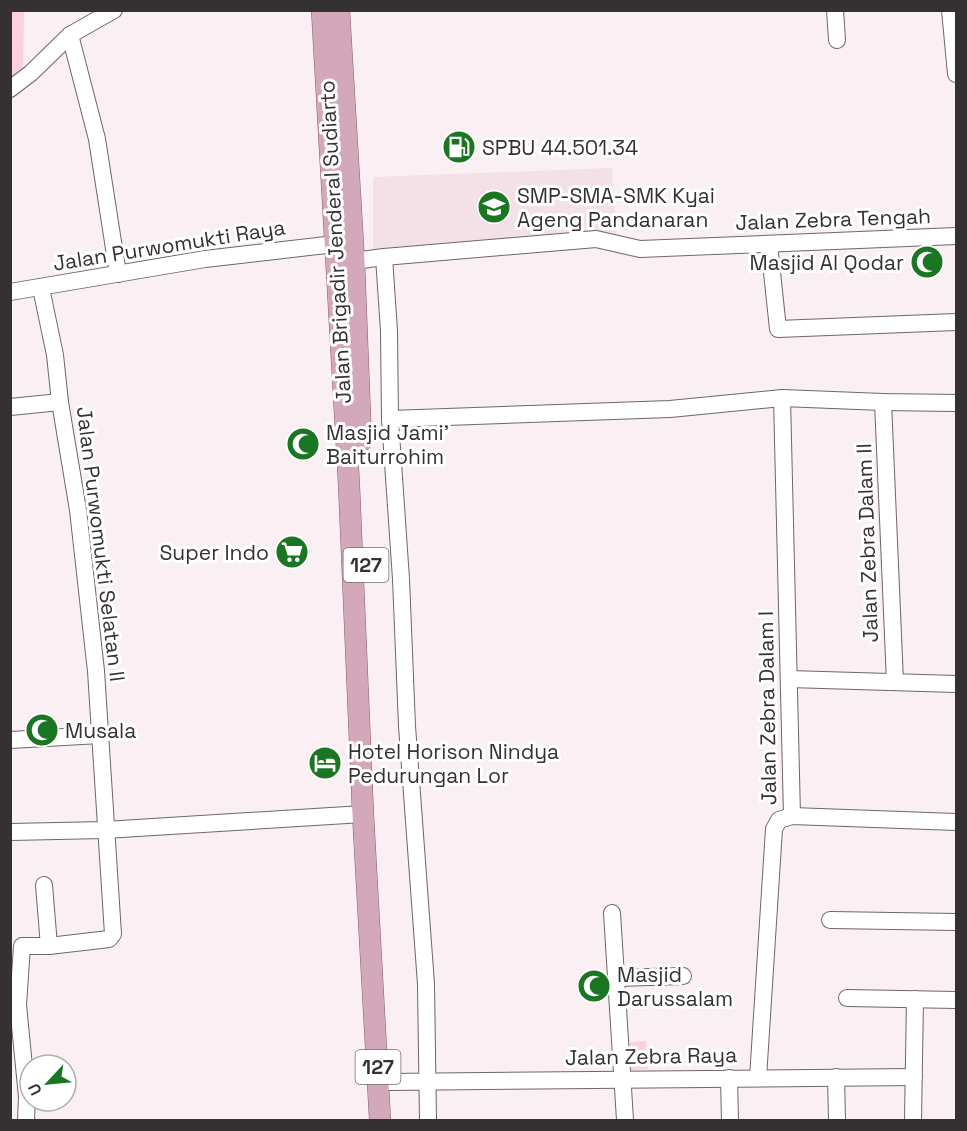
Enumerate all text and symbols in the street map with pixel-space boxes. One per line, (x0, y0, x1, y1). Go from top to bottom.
street label: Jalan Brigadir Jenderal Sudiarto (313, 80, 357, 404)
fuel station icon: SPBU 44.501.34 (441, 129, 477, 165)
place label: SPBU 44.501.34 (482, 134, 638, 161)
place label: SMP-SMA-SMK Kyai Ageng Pandanaran (517, 182, 715, 233)
school or university icon: SMP-SMA-SMK Kyai Ageng Pandanaran (476, 189, 512, 225)
street label: Jalan Zebra Tengah (735, 202, 931, 236)
street label: Jalan Purwomukti Raya (51, 213, 287, 277)
mosque icon: Masjid Al Qodar (909, 244, 945, 280)
place label: Masjid Al Qodar (749, 249, 904, 276)
street label: Jalan Purwomukti Selatan II (71, 405, 131, 683)
place label: Masjid Jami' Baiturrohim (326, 419, 449, 470)
mosque icon: Masjid Jami' Baiturrohim (285, 426, 321, 462)
street label: Jalan Zebra Dalam II (850, 443, 884, 643)
supermarket icon: Super Indo (274, 534, 310, 570)
place label: Super Indo (160, 539, 269, 566)
road number: 127 (344, 548, 388, 582)
street label: Jalan Zebra Dalam I (752, 611, 782, 805)
mosque icon: Musala (24, 712, 60, 748)
place label: Musala (65, 717, 136, 744)
place label: Hotel Horison Nindya Pedurungan Lor (348, 738, 559, 789)
hotel icon: Hotel Horison Nindya Pedurungan Lor (307, 745, 343, 781)
place label: Masjid Darussalam (617, 961, 733, 1012)
mosque icon: Masjid Darussalam (576, 968, 612, 1004)
street label: Jalan Zebra Raya (565, 1041, 737, 1071)
road number: 127 (356, 1050, 400, 1084)
north arrow (18, 1053, 78, 1113)
text: U (23, 1080, 47, 1099)

